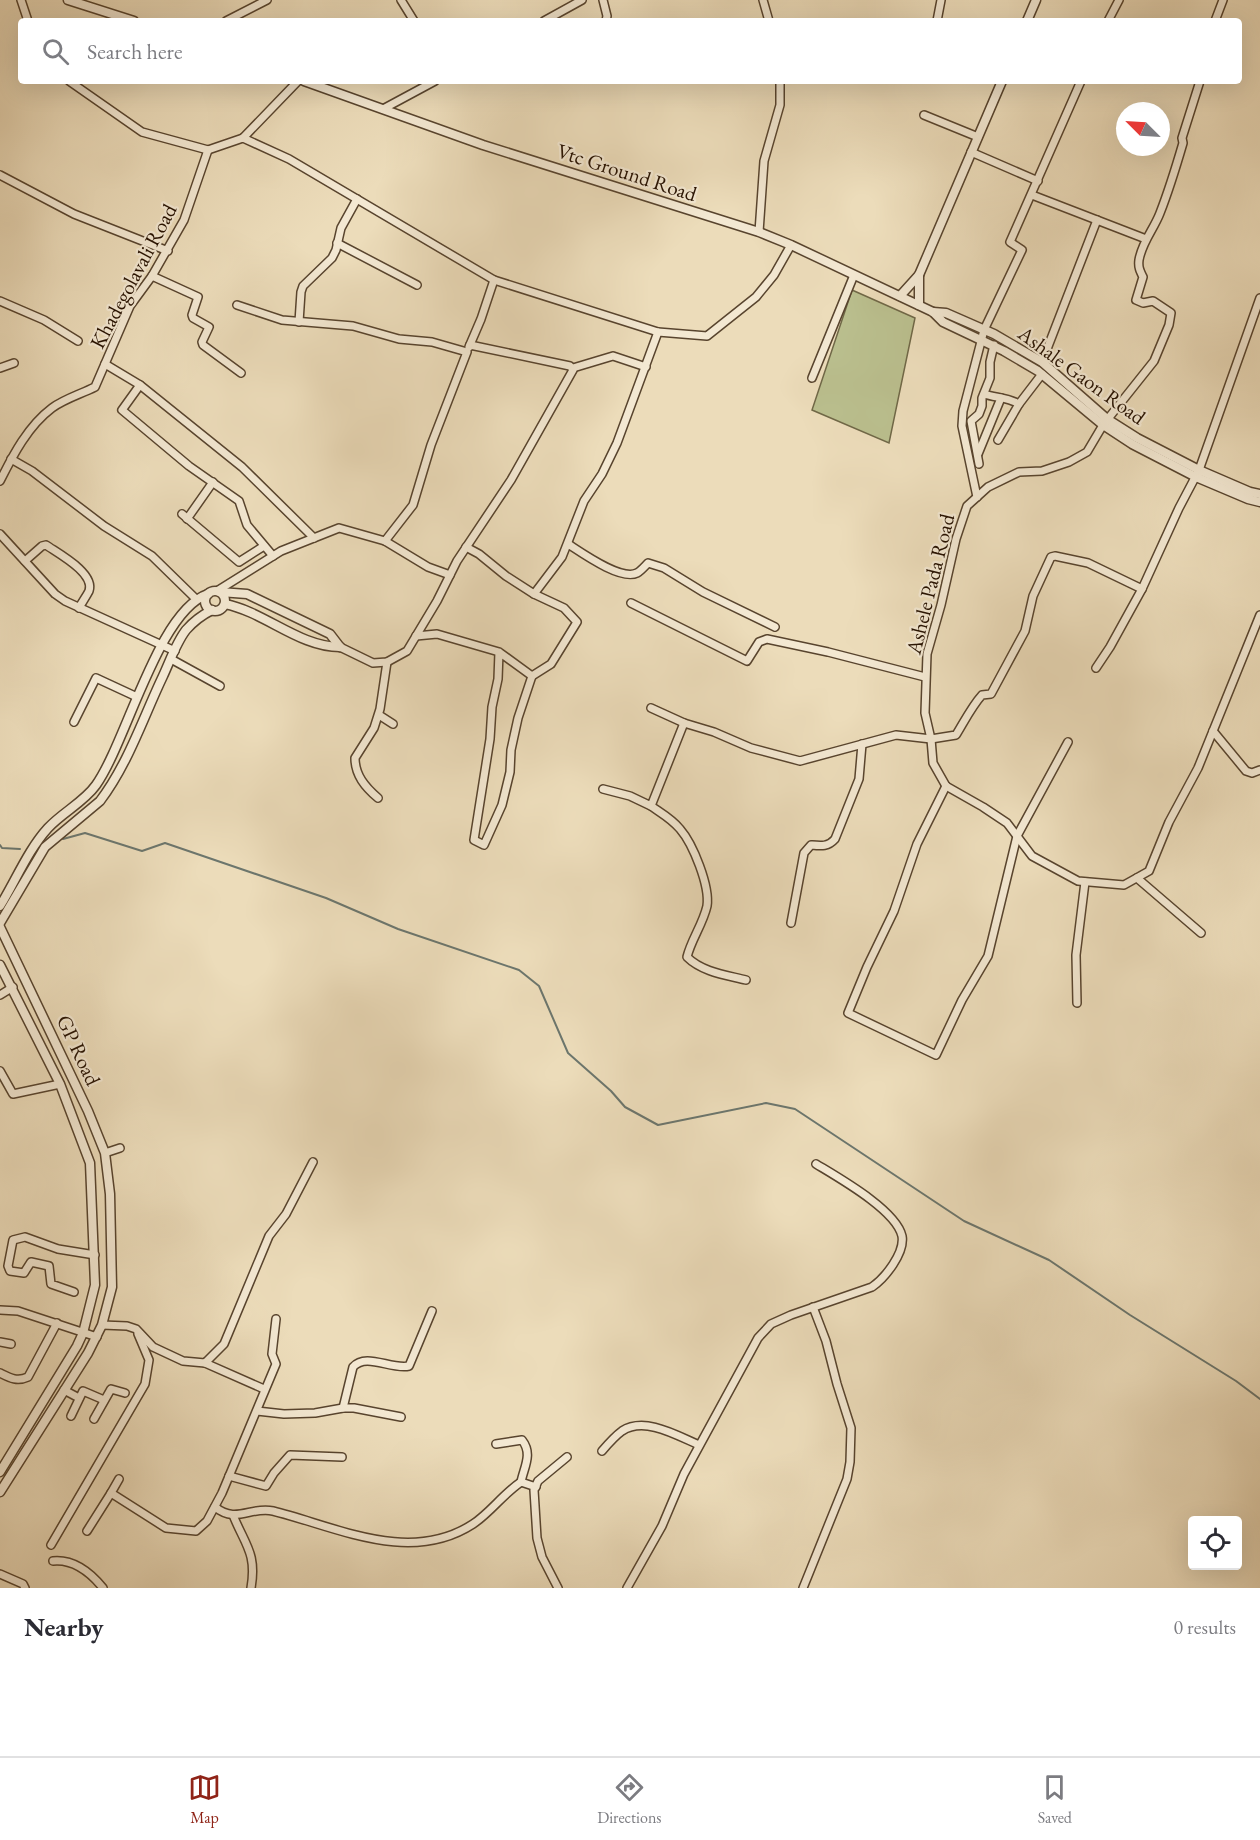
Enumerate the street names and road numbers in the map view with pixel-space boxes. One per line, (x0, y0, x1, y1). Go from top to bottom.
street label: Vtc Ground Road (554, 137, 701, 207)
street label: Khadegolavali Road (83, 199, 183, 353)
street label: Ashale Gaon Road (1012, 319, 1151, 431)
street label: Ashele Pada Road (899, 511, 961, 658)
street label: GP Road (51, 1010, 107, 1090)

